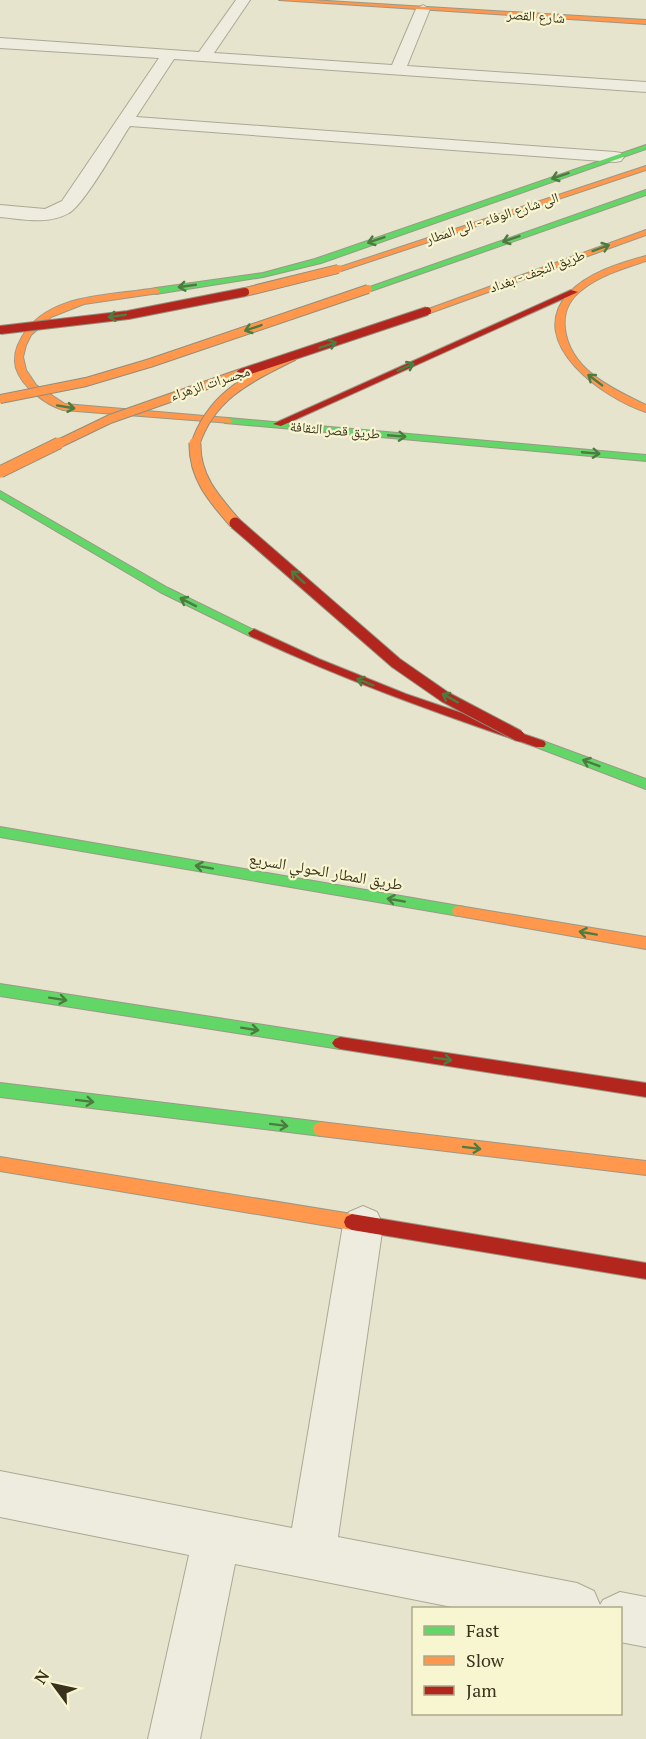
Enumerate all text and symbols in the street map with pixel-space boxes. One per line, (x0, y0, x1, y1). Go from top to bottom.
street label: شارع القصر (505, 4, 566, 28)
one-way arrow (551, 172, 570, 183)
street label: الى شارع الوفاء - الى المطار (422, 187, 561, 249)
one-way arrow (503, 234, 521, 245)
one-way arrow (367, 236, 386, 247)
one-way arrow (591, 242, 610, 253)
street label: طريق النجف - بغداد (486, 244, 588, 298)
one-way arrow (177, 281, 197, 292)
one-way arrow (107, 311, 127, 322)
one-way arrow (244, 323, 263, 334)
one-way arrow (318, 338, 337, 349)
one-way arrow (397, 360, 415, 372)
street label: مجسرات الزهراء (168, 361, 252, 404)
one-way arrow (588, 374, 604, 386)
one-way arrow (56, 401, 75, 412)
street label: طريق قصر الثقافة (289, 416, 381, 444)
one-way arrow (387, 431, 407, 442)
one-way arrow (581, 448, 601, 459)
one-way arrow (290, 570, 305, 584)
one-way arrow (179, 596, 197, 607)
one-way arrow (356, 676, 375, 687)
one-way arrow (441, 692, 459, 703)
one-way arrow (582, 757, 601, 768)
street label: طريق المطار الحولي السريع (247, 847, 405, 897)
one-way arrow (195, 861, 214, 872)
one-way arrow (387, 894, 407, 905)
one-way arrow (579, 928, 599, 939)
one-way arrow (47, 994, 67, 1005)
one-way arrow (240, 1024, 260, 1035)
one-way arrow (433, 1054, 452, 1065)
one-way arrow (75, 1096, 94, 1107)
one-way arrow (268, 1119, 288, 1130)
one-way arrow (462, 1142, 482, 1153)
legend (412, 1607, 622, 1715)
text: Fast (466, 1618, 500, 1642)
text: Slow (466, 1648, 505, 1672)
north arrow (24, 1655, 84, 1715)
text: N (29, 1666, 54, 1688)
text: Jam (466, 1678, 497, 1702)

